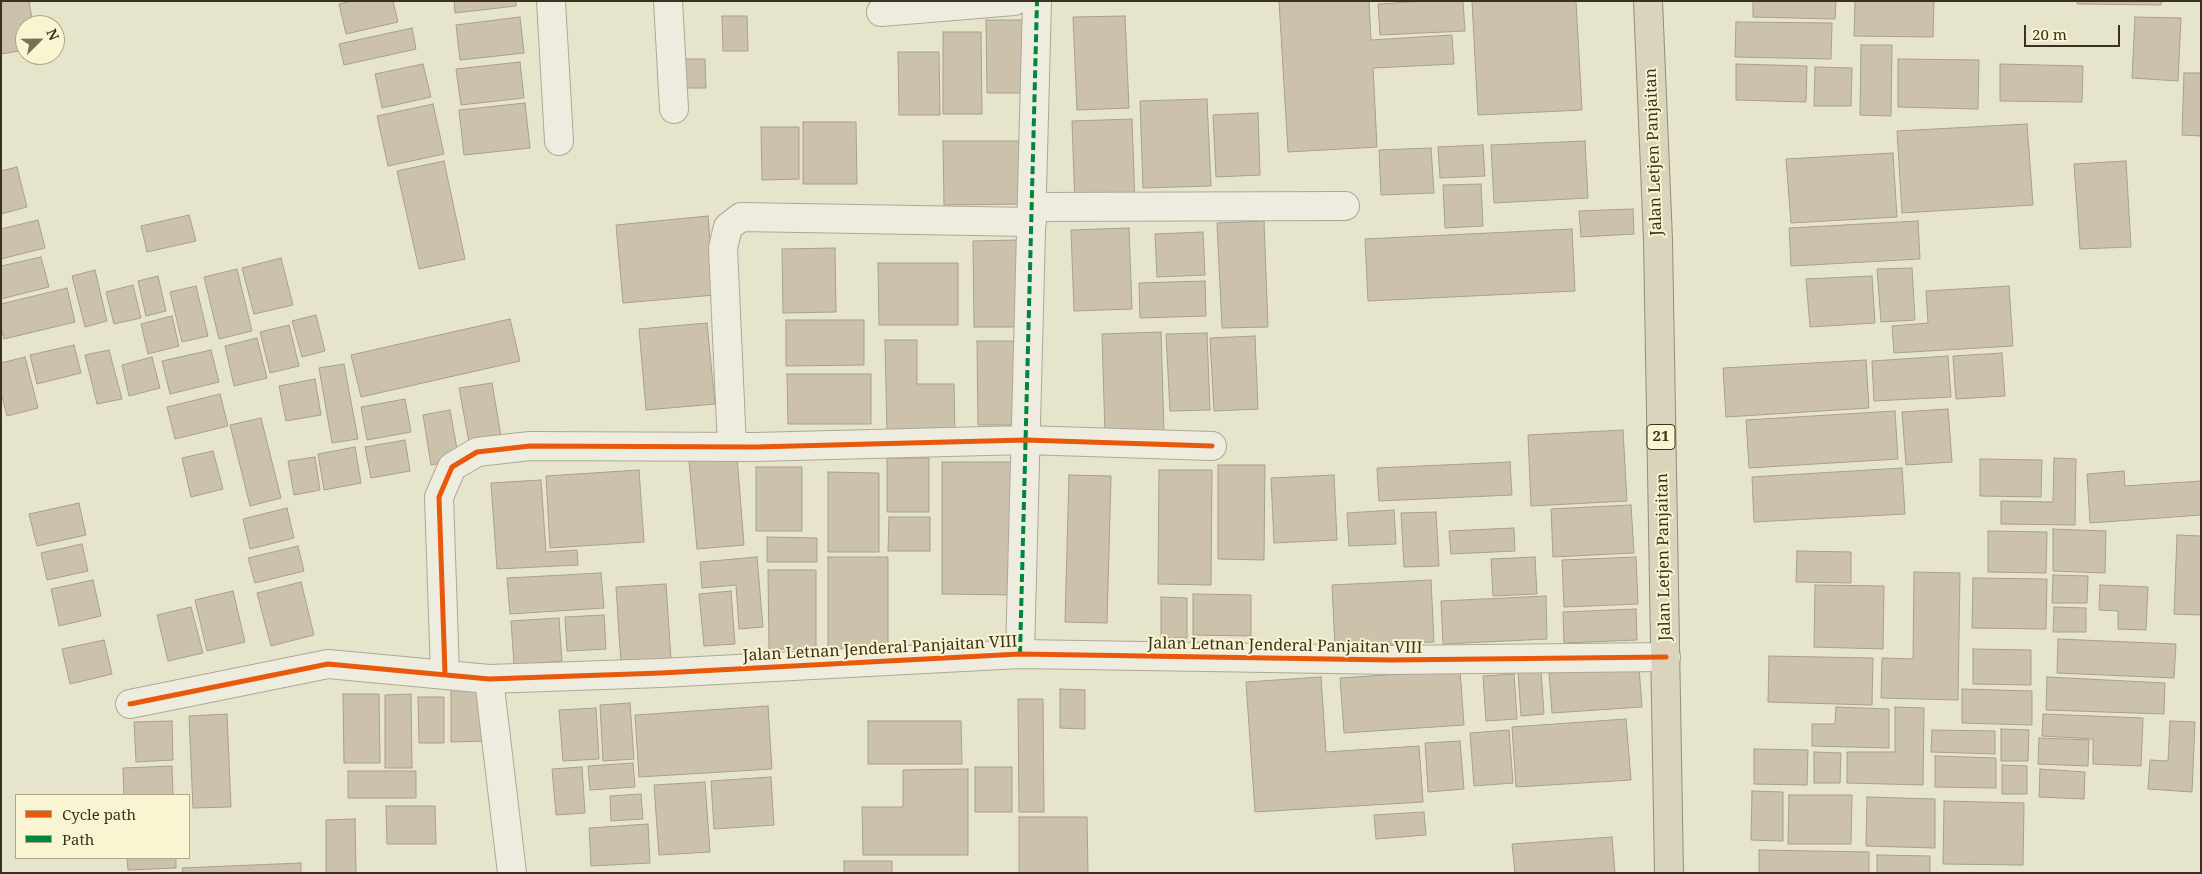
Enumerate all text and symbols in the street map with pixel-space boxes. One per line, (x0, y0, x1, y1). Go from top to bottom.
north arrow (15, 15, 65, 65)
scale bar (2027, 15, 2123, 47)
text: 20 m (2032, 24, 2067, 44)
text: N (42, 26, 64, 43)
street label: Jalan Letjen Panjaitan (1641, 68, 1667, 236)
road number: 21 (1647, 424, 1675, 450)
street label: Jalan Letjen Panjaitan (1653, 473, 1675, 641)
street label: Jalan Letnan Jenderal Panjaitan VIII (742, 632, 1018, 666)
street label: Jalan Letnan Jenderal Panjaitan VIII (1147, 634, 1423, 658)
legend (15, 794, 190, 859)
text: Cycle path (62, 804, 136, 824)
text: Path (62, 829, 94, 849)

